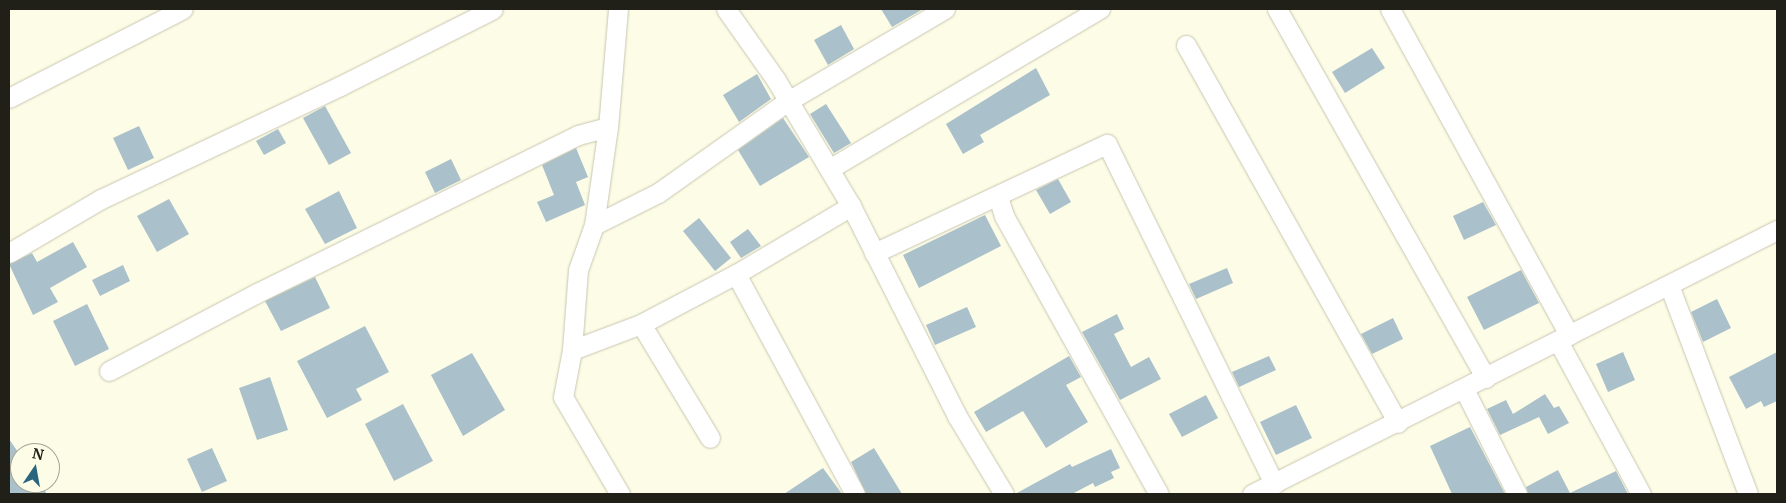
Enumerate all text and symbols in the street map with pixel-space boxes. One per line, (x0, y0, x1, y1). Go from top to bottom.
north arrow (10, 443, 60, 493)
text: N (31, 444, 45, 464)

